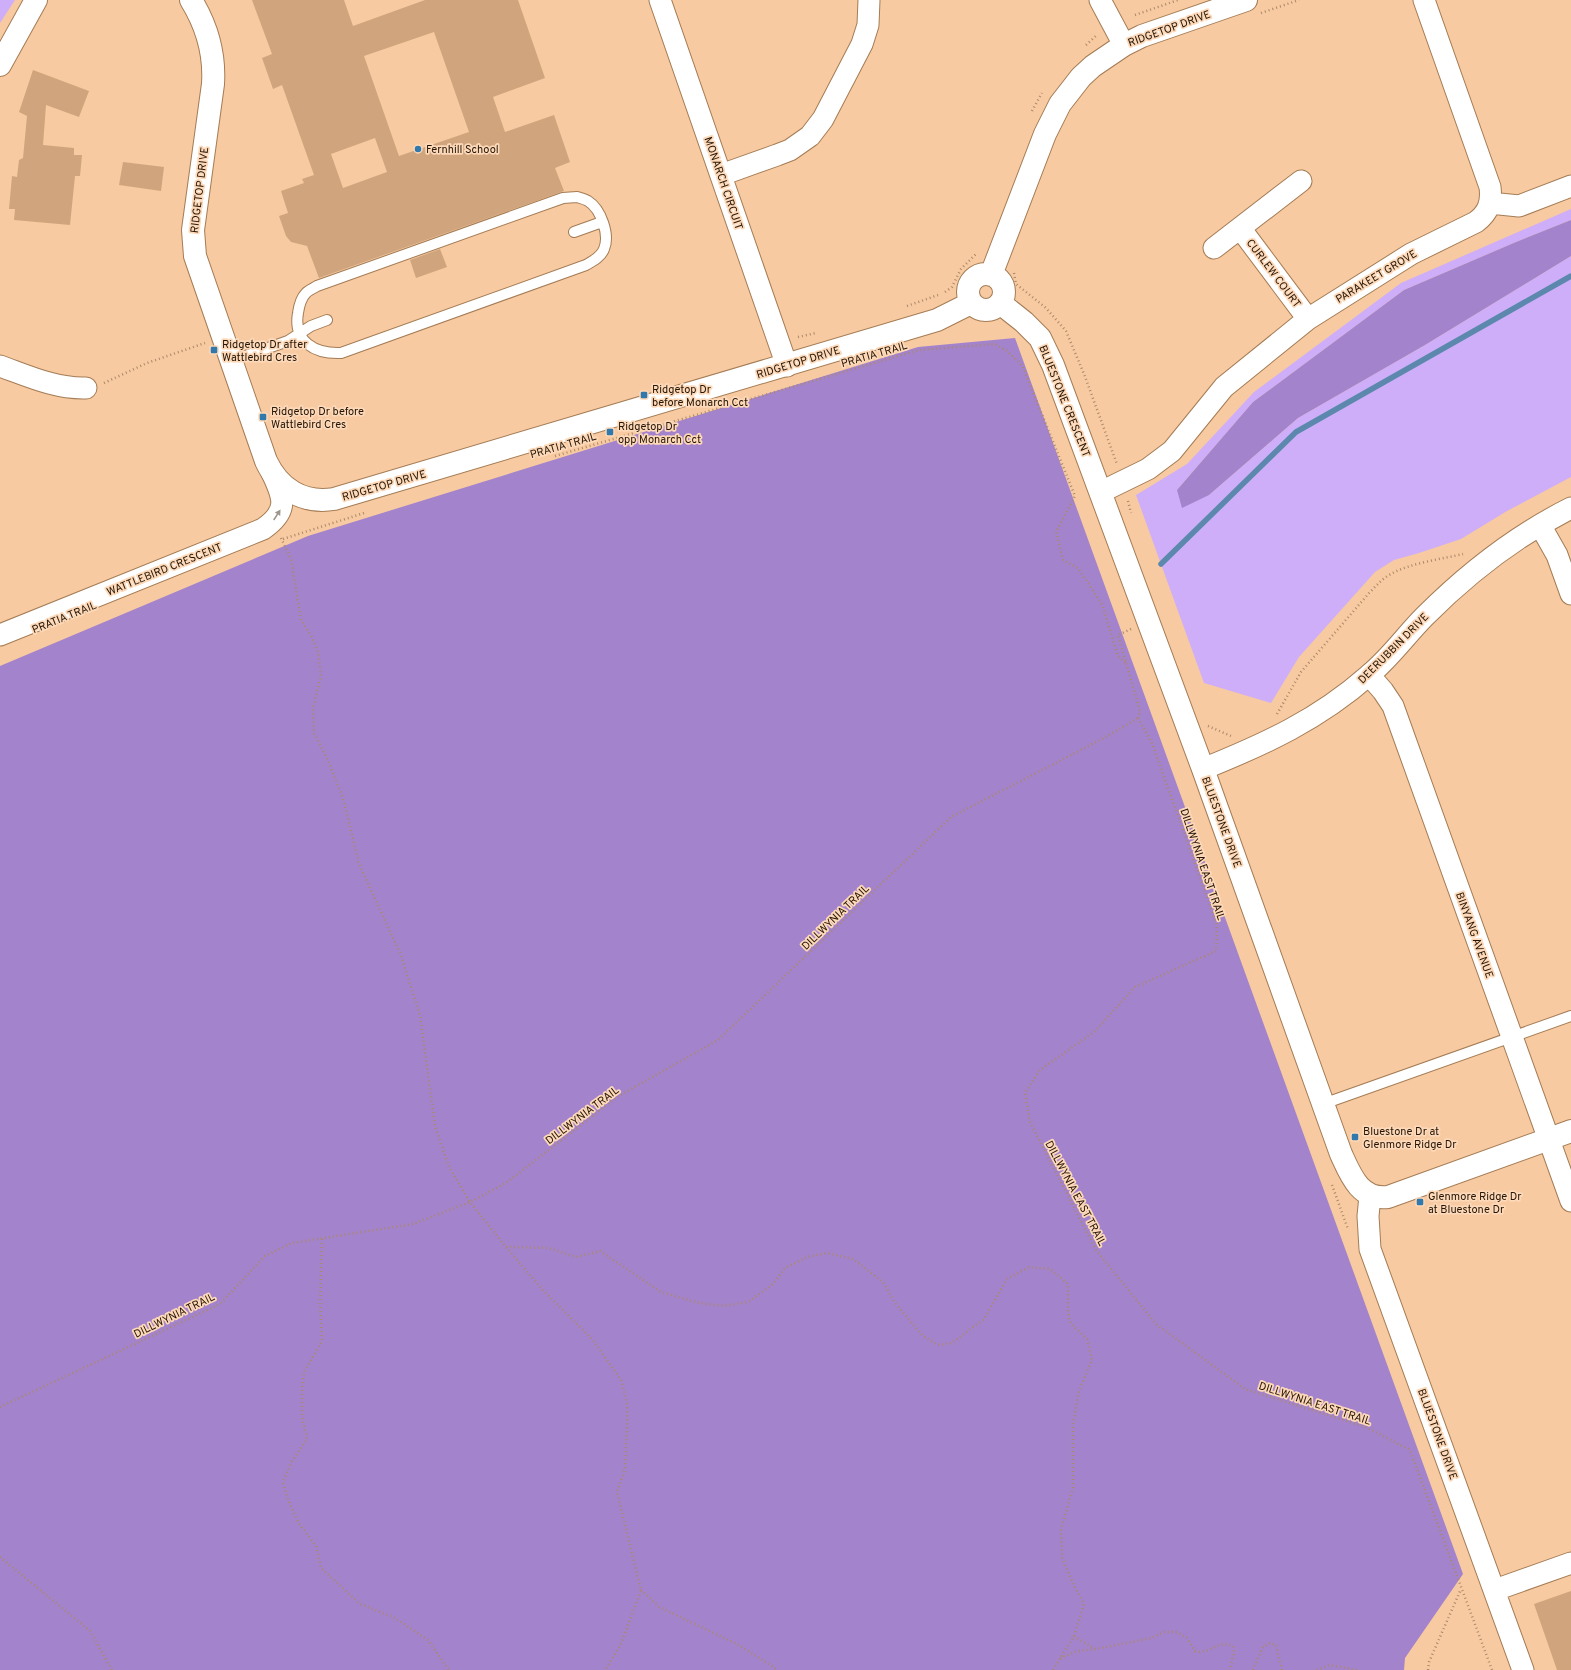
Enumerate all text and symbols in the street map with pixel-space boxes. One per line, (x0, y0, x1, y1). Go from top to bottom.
street label: RIDGETOP DRIVE (1126, 8, 1213, 50)
street label: MONARCH CIRCUIT (701, 135, 746, 232)
place label: Fernhill School (426, 143, 499, 157)
marker: Fernhill School (413, 144, 423, 154)
street label: RIDGETOP DRIVE (188, 146, 212, 234)
street label: CURLEW COURT (1243, 237, 1304, 311)
street label: PARAKEET GROVE (1333, 247, 1420, 307)
place label: Ridgetop Dr after Wattlebird Cres (222, 338, 308, 365)
street label: PRATIA TRAIL (839, 339, 909, 371)
street label: BLUESTONE CRESCENT (1035, 343, 1093, 459)
street label: RIDGETOP DRIVE (755, 344, 842, 382)
marker: Ridgetop Dr after Wattlebird Cres (209, 345, 219, 355)
place label: Ridgetop Dr before Monarch Cct (652, 383, 748, 410)
marker: Ridgetop Dr before Monarch Cct (639, 390, 649, 400)
place label: Ridgetop Dr before Wattlebird Cres (271, 405, 364, 432)
marker: Ridgetop Dr before Wattlebird Cres (258, 412, 268, 422)
place label: Ridgetop Dr opp Monarch Cct (618, 420, 701, 447)
marker: Ridgetop Dr opp Monarch Cct (605, 427, 615, 437)
street label: PRATIA TRAIL (528, 430, 598, 462)
street label: RIDGETOP DRIVE (341, 467, 428, 505)
one-way arrow (273, 510, 281, 520)
street label: WATTLEBIRD CRESCENT (105, 540, 224, 599)
street label: PRATIA TRAIL (30, 599, 99, 637)
street label: DEERUBBIN DRIVE (1355, 610, 1432, 687)
street label: BLUESTONE DRIVE (1198, 775, 1244, 870)
street label: DILLWYNIA EAST TRAIL (1176, 807, 1228, 922)
street label: DILLWYNIA TRAIL (799, 882, 872, 953)
street label: BINYANG AVENUE (1452, 890, 1496, 980)
street label: DILLWYNIA TRAIL (543, 1084, 622, 1148)
place label: Bluestone Dr at Glenmore Ridge Dr (1363, 1125, 1457, 1152)
marker: Bluestone Dr at Glenmore Ridge Dr (1350, 1132, 1360, 1142)
street label: DILLWYNIA EAST TRAIL (1041, 1138, 1109, 1248)
place label: Glenmore Ridge Dr at Bluestone Dr (1428, 1190, 1522, 1217)
marker: Glenmore Ridge Dr at Bluestone Dr (1415, 1197, 1425, 1207)
street label: DILLWYNIA TRAIL (132, 1290, 217, 1342)
street label: DILLWYNIA EAST TRAIL (1257, 1379, 1373, 1429)
street label: BLUESTONE DRIVE (1414, 1387, 1460, 1482)

